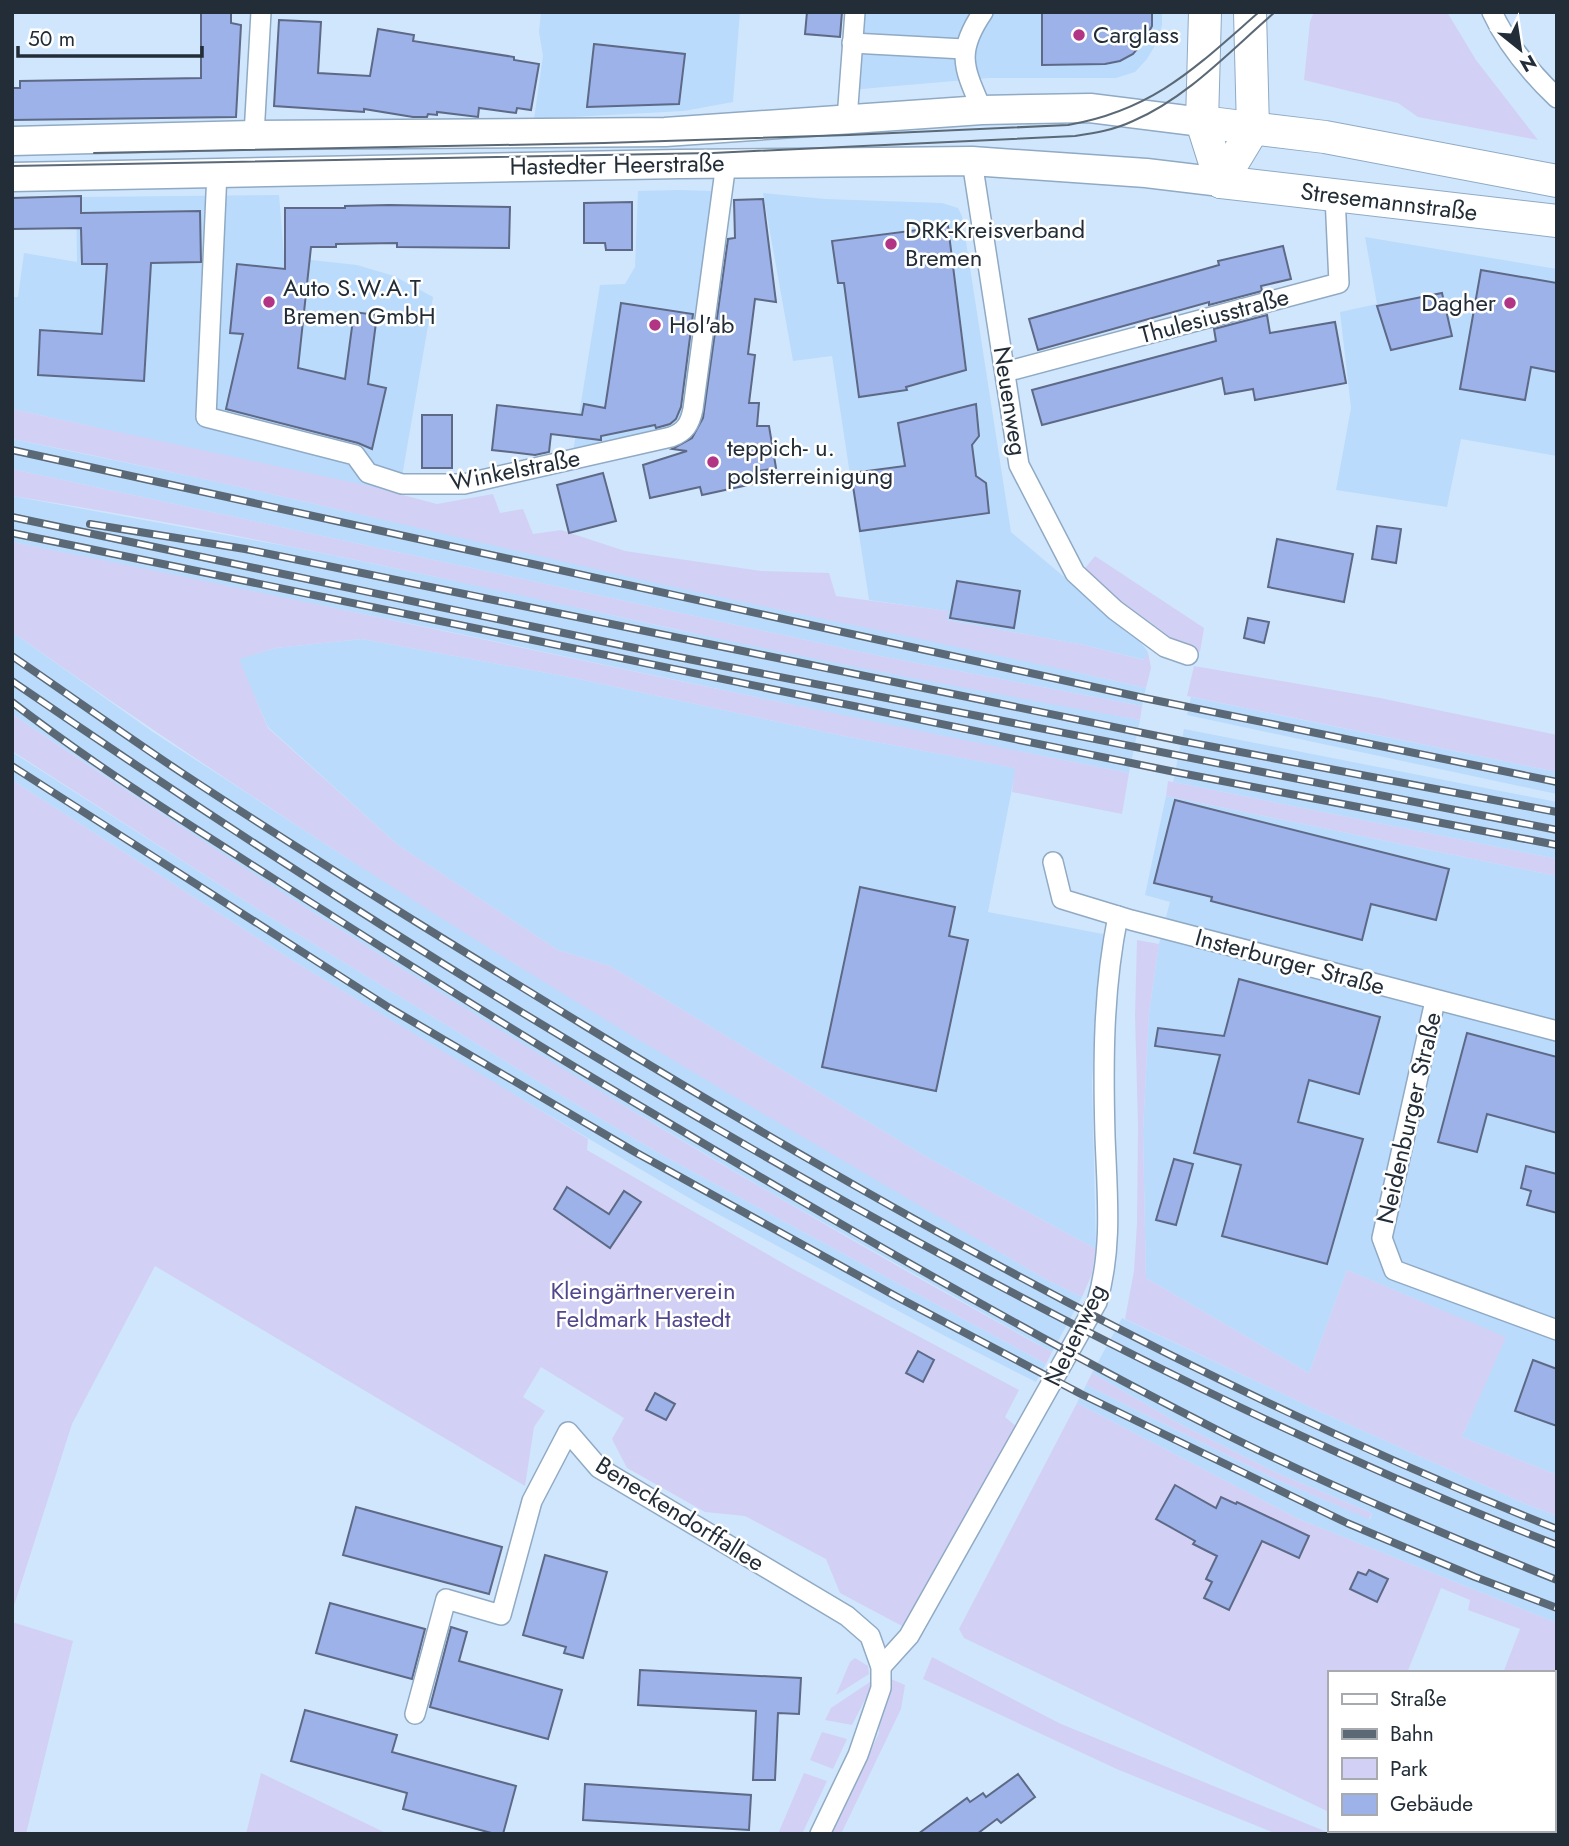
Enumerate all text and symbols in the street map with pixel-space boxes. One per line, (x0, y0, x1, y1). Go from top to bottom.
scale bar (18, 14, 201, 58)
north arrow (1485, 14, 1555, 84)
place label: Carglass (1093, 17, 1179, 52)
text: 50 m (28, 24, 75, 54)
marker: Carglass (1071, 27, 1087, 43)
text: N (1515, 48, 1542, 79)
street label: Hastedter Heerstraße (509, 145, 725, 184)
street label: Stresemannstraße (1299, 173, 1479, 230)
place label: DRK-Kreisverband Bremen (905, 212, 1085, 275)
marker: DRK-Kreisverband Bremen (883, 236, 899, 252)
place label: Auto S.W.A.T Bremen GmbH (283, 270, 436, 333)
street label: Thulesiusstraße (1135, 279, 1293, 352)
place label: Dagher (1421, 285, 1497, 320)
marker: Auto S.W.A.T Bremen GmbH (261, 294, 277, 310)
marker: Dagher (1502, 295, 1518, 311)
place label: Hol'ab (669, 307, 734, 342)
marker: Hol'ab (647, 317, 663, 333)
street label: Neuenweg (985, 344, 1036, 458)
place label: teppich- u. polsterreinigung (727, 430, 893, 493)
street label: Winkelstraße (447, 440, 583, 499)
marker: teppich- u. polsterreinigung (705, 454, 721, 470)
street label: Insterburger Straße (1192, 919, 1389, 1004)
street label: Neidenburger Straße (1367, 1009, 1450, 1227)
park label: Kleingärtnerverein Feldmark Hastedt (550, 1273, 736, 1336)
street label: Neuenweg (1035, 1277, 1114, 1392)
street label: Beneckendorffallee (589, 1447, 772, 1580)
legend (1328, 1671, 1555, 1832)
text: Straße (1390, 1684, 1447, 1714)
text: Bahn (1390, 1719, 1434, 1749)
text: Park (1390, 1754, 1428, 1784)
text: Gebäude (1390, 1789, 1473, 1819)

